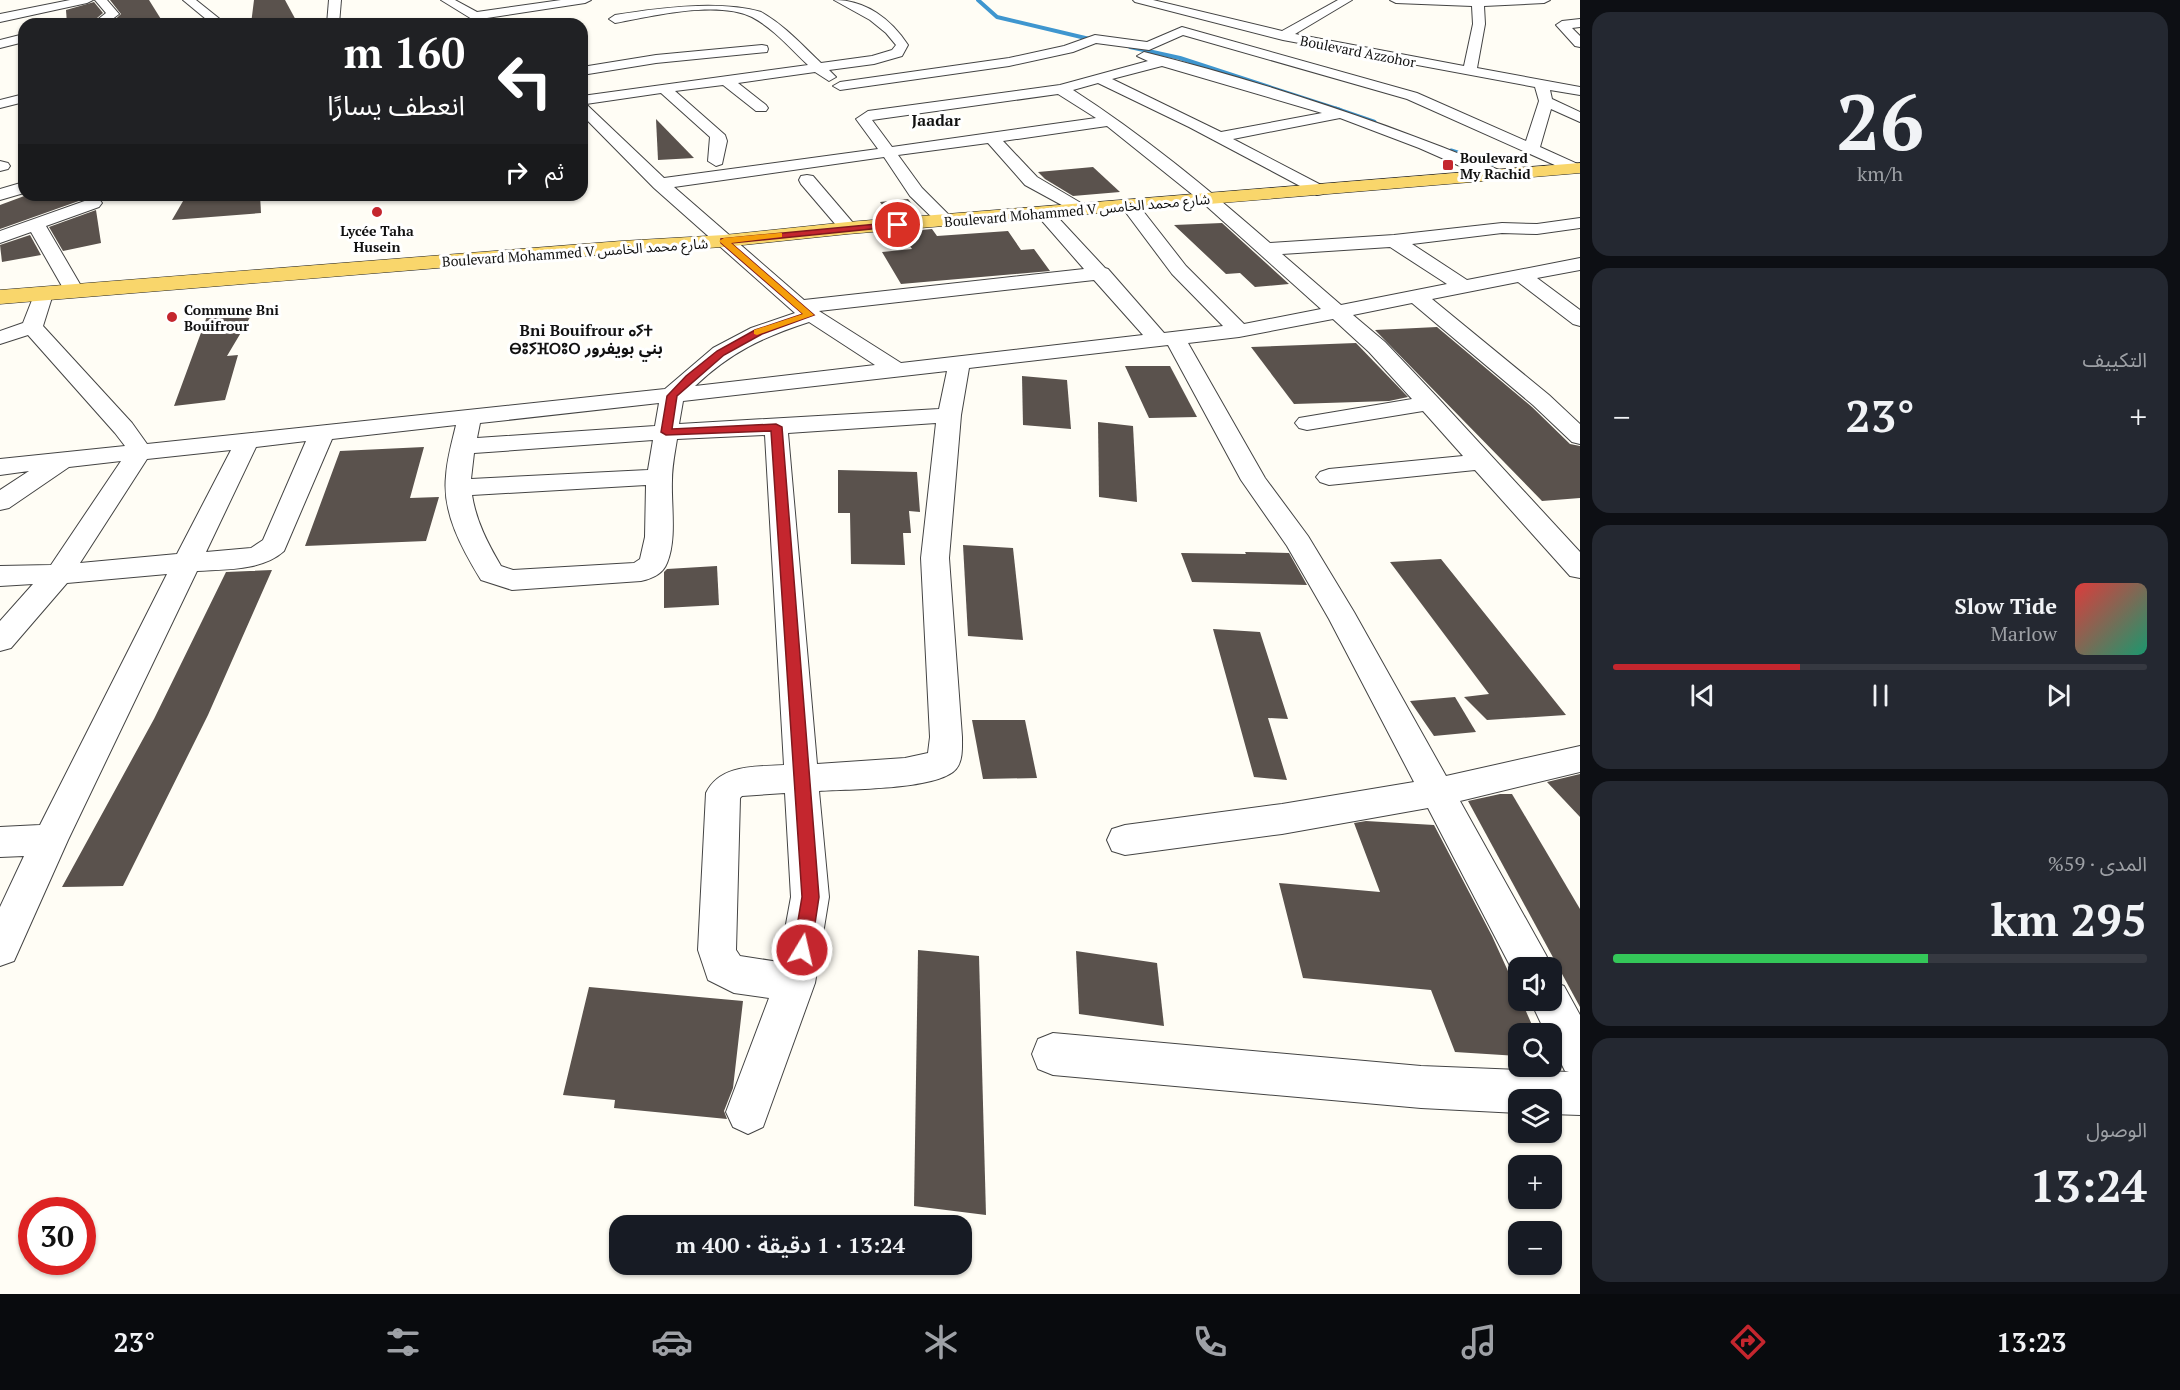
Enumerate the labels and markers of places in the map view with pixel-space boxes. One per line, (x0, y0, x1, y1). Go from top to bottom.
place label: Boulevard My Rachid (1460, 148, 1531, 183)
marker: Boulevard My Rachid (1441, 158, 1455, 172)
pin (872, 199, 923, 250)
marker: Lycée Taha Husein (370, 205, 384, 219)
place label: Lycée Taha Husein (340, 221, 414, 256)
place label: Commune Bni Bouifrour (184, 300, 279, 335)
marker: Commune Bni Bouifrour (165, 310, 179, 324)

